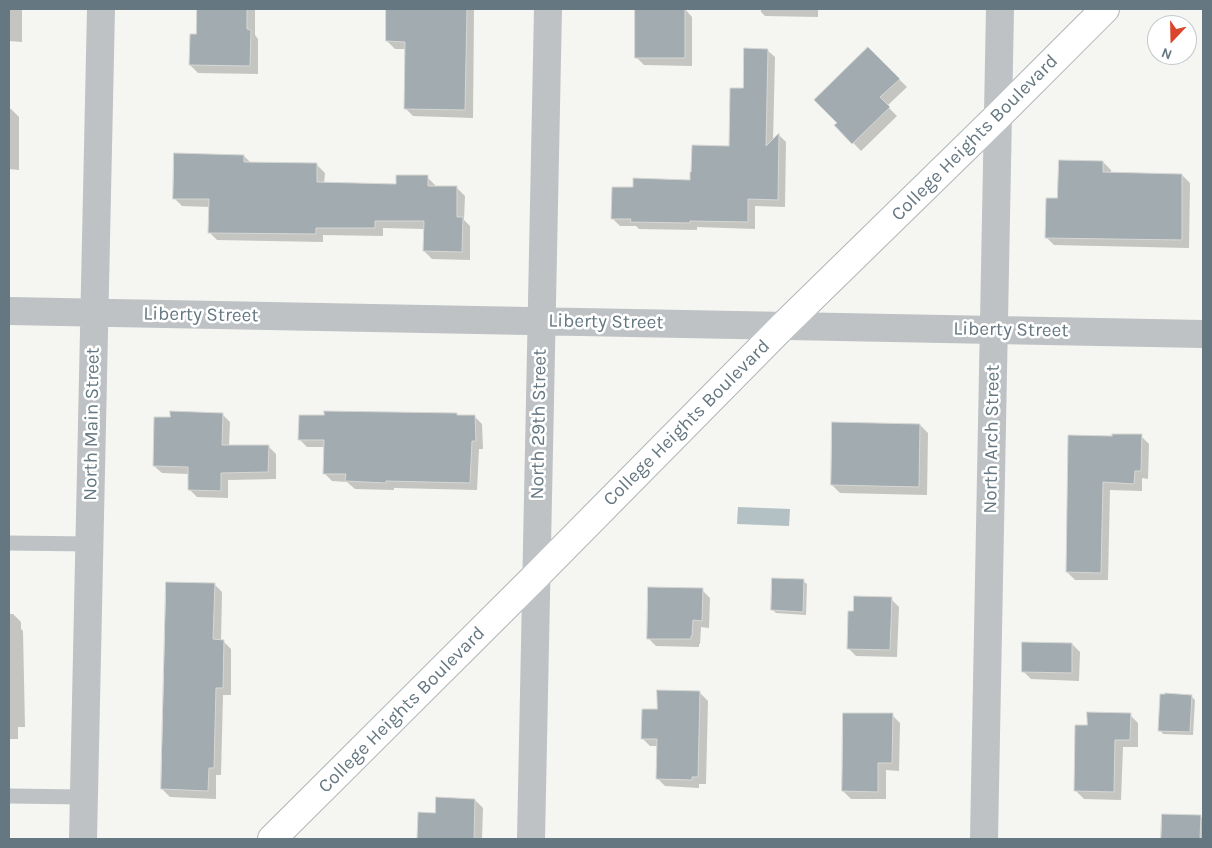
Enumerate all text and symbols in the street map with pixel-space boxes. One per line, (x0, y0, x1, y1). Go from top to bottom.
north arrow (1147, 15, 1197, 65)
text: N (1159, 44, 1175, 63)
street label: College Heights Boulevard (887, 50, 1063, 226)
street label: Liberty Street (143, 303, 259, 327)
street label: Liberty Street (548, 310, 664, 334)
street label: Liberty Street (953, 318, 1069, 342)
street label: College Heights Boulevard (599, 335, 775, 511)
street label: North Main Street (79, 347, 105, 501)
street label: North 29th Street (526, 348, 552, 500)
street label: North Arch Street (979, 364, 1005, 514)
street label: College Heights Boulevard (314, 622, 490, 798)

